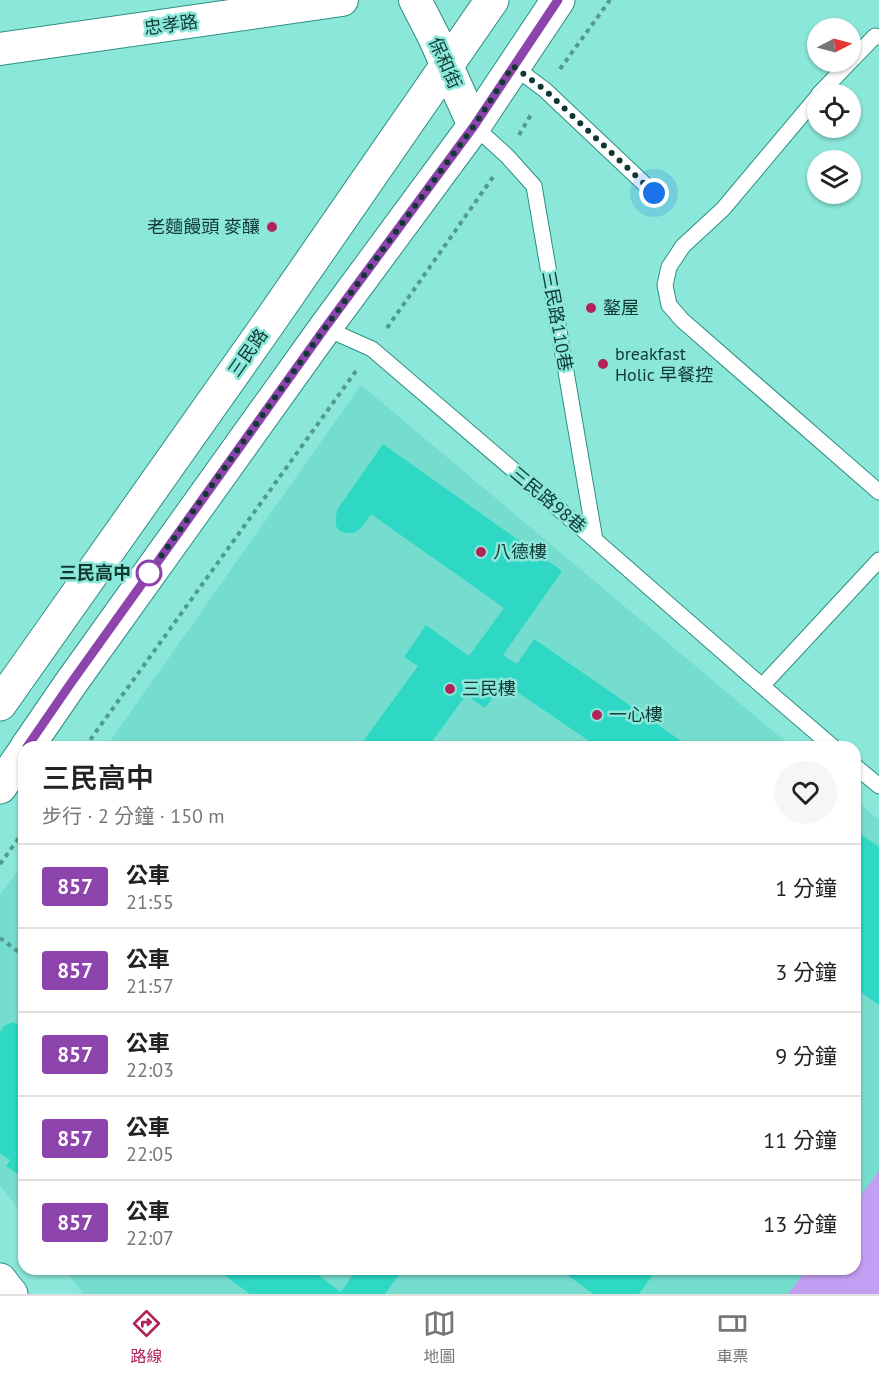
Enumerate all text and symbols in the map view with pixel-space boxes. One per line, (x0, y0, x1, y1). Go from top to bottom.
street label: 忠孝路 (143, 9, 199, 40)
north arrow (807, 18, 861, 72)
map controls (807, 18, 861, 204)
street label: 保和街 (424, 33, 467, 92)
button: locate (807, 84, 861, 138)
button: layers (807, 150, 861, 204)
your location (639, 178, 669, 208)
place label: 老麵饅頭 麥釀 (147, 215, 260, 238)
marker: 老麵饅頭 麥釀 (265, 220, 279, 234)
street label: 三民路110巷 (537, 269, 578, 373)
place label: 鏊屋 (603, 296, 639, 319)
marker: 鏊屋 (584, 301, 598, 315)
street label: 三民路 (223, 324, 272, 381)
place label: breakfast Holic 早餐控 (615, 342, 713, 386)
marker: breakfast Holic 早餐控 (596, 357, 610, 371)
street label: 三民路98巷 (506, 461, 591, 538)
place label: 八德樓 (493, 540, 547, 563)
marker: 八德樓 (474, 545, 488, 559)
marker: 三民高中 (136, 560, 162, 586)
place label: 三民高中 (59, 561, 131, 584)
place label: 三民樓 (462, 677, 516, 700)
marker: 三民樓 (443, 682, 457, 696)
place label: 一心樓 (609, 703, 663, 726)
marker: 一心樓 (590, 708, 604, 722)
text: 三民高中 (42, 759, 154, 796)
button: heart (774, 761, 837, 824)
text: 步行 · 2 分鐘 · 150 m (42, 803, 225, 829)
text: 公車 (126, 861, 170, 889)
text: 857 (57, 873, 93, 900)
text: 1 分鐘 (775, 874, 837, 902)
text: 21:55 (126, 889, 174, 915)
text: 公車 (126, 945, 170, 973)
text: 857 (57, 957, 93, 984)
text: 3 分鐘 (775, 958, 837, 986)
text: 21:57 (126, 973, 174, 999)
text: 公車 (126, 1029, 170, 1057)
text: 857 (57, 1041, 93, 1068)
text: 9 分鐘 (775, 1042, 837, 1070)
text: 22:03 (126, 1057, 174, 1083)
text: 公車 (126, 1113, 170, 1141)
text: 857 (57, 1125, 93, 1152)
text: 11 分鐘 (763, 1126, 837, 1154)
text: 22:05 (126, 1141, 174, 1167)
text: 公車 (126, 1197, 170, 1225)
text: 857 (57, 1209, 93, 1236)
text: 13 分鐘 (763, 1210, 837, 1238)
text: 22:07 (126, 1225, 174, 1251)
tab: 路線 (130, 1307, 163, 1367)
tab: 地圖 (423, 1307, 456, 1367)
tab: 車票 (716, 1307, 749, 1367)

